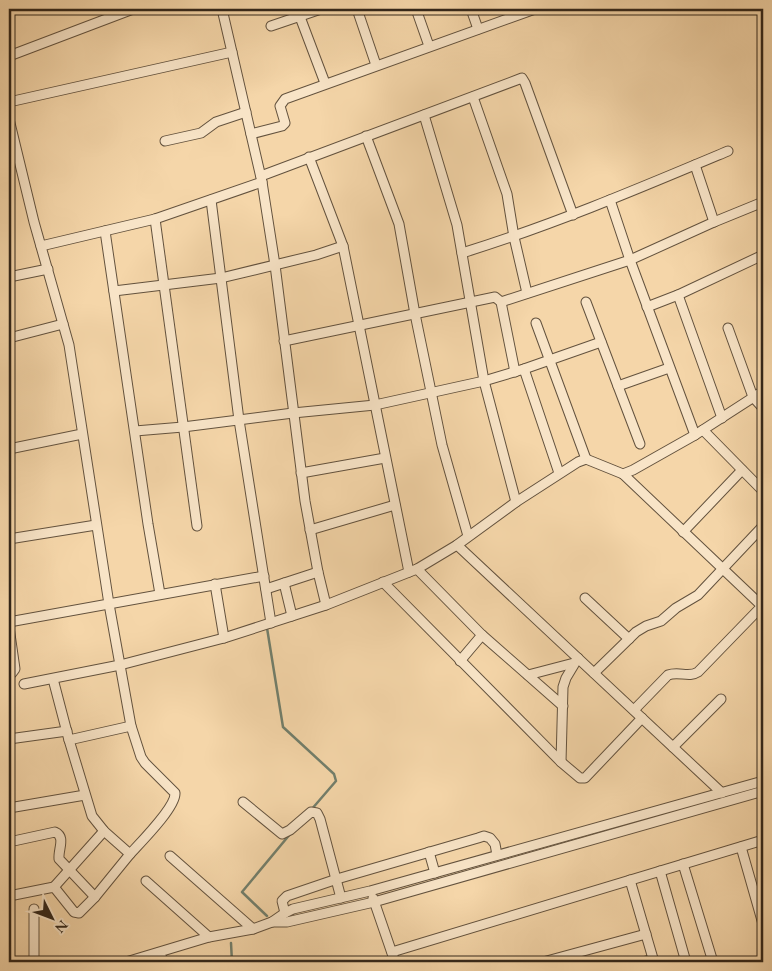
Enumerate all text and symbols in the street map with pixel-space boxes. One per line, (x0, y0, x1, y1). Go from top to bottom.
north arrow (28, 894, 78, 944)
text: N (51, 916, 72, 937)

